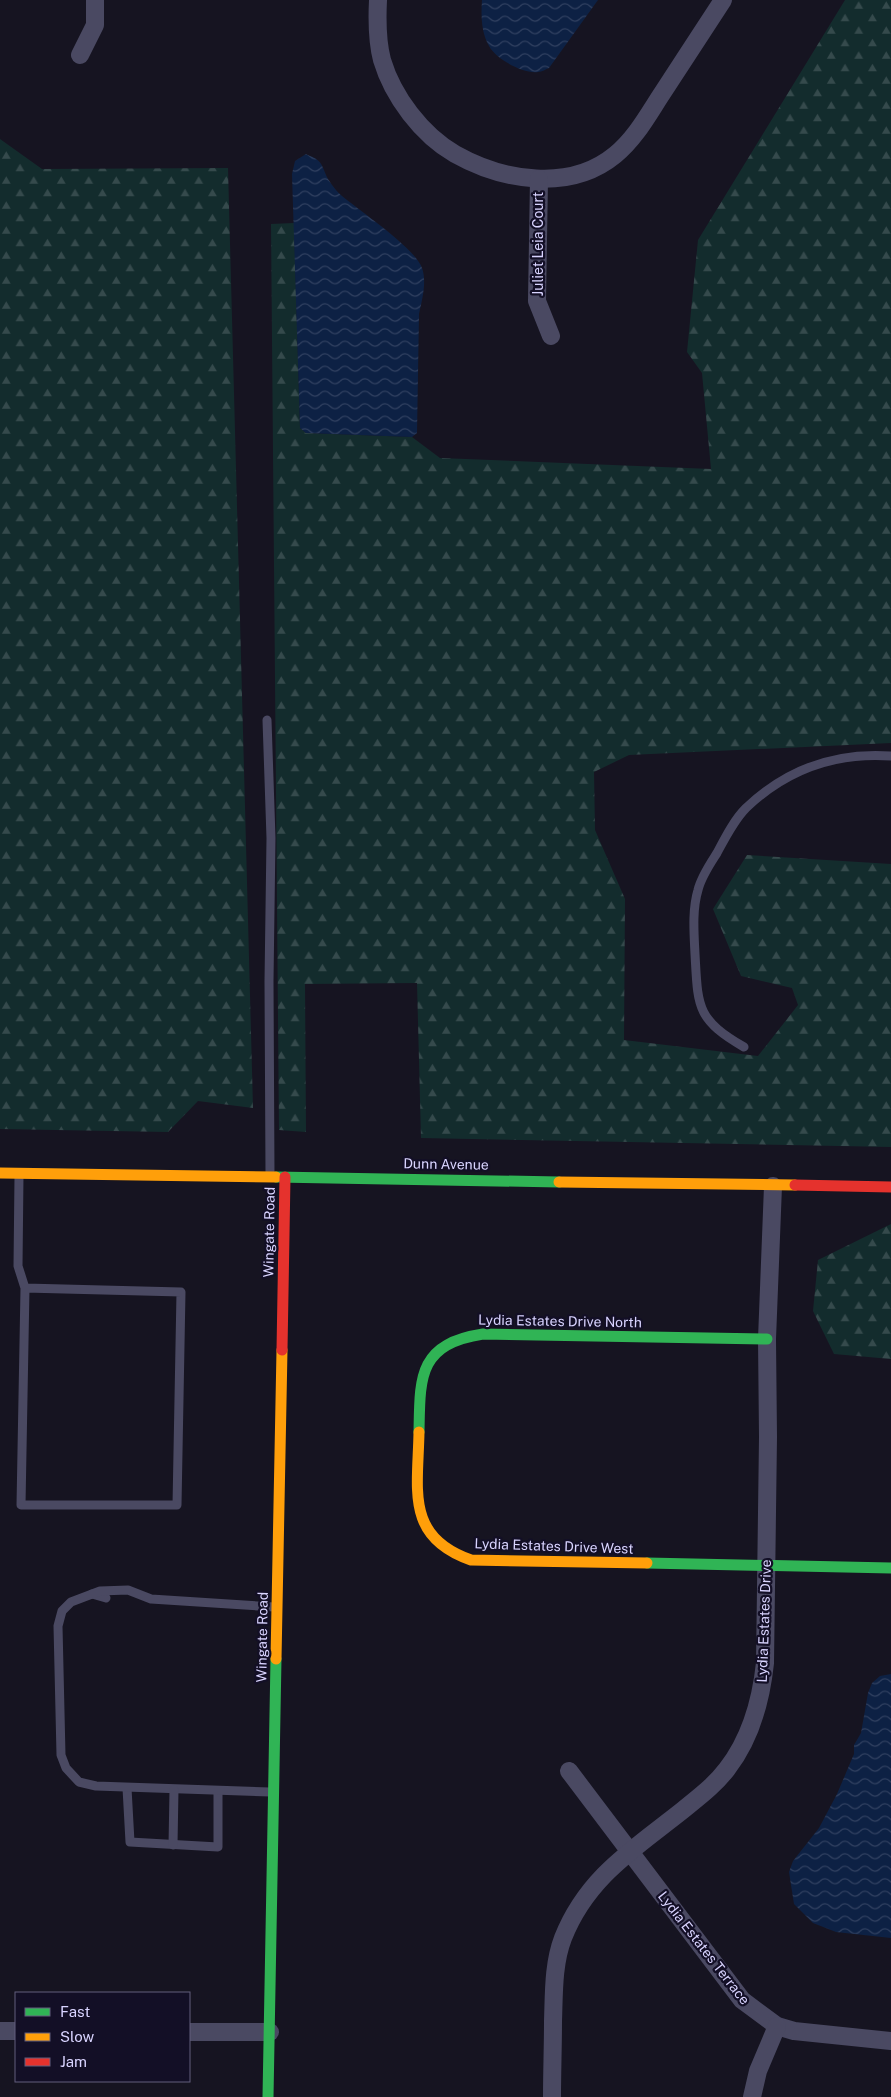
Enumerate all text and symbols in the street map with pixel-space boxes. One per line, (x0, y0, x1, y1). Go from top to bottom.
street label: Juliet Leia Court (530, 192, 546, 296)
street label: Dunn Avenue (403, 1155, 489, 1173)
street label: Wingate Road (260, 1187, 278, 1277)
street label: Lydia Estates Drive North (478, 1312, 642, 1330)
street label: Lydia Estates Drive West (474, 1535, 634, 1557)
street label: Lydia Estates Drive (754, 1559, 774, 1683)
street label: Wingate Road (253, 1592, 271, 1682)
street label: Lydia Estates Terrace (655, 1888, 753, 2008)
legend (15, 1992, 190, 2082)
text: Fast (60, 2003, 90, 2020)
text: Slow (60, 2028, 95, 2045)
text: Jam (60, 2053, 87, 2070)

